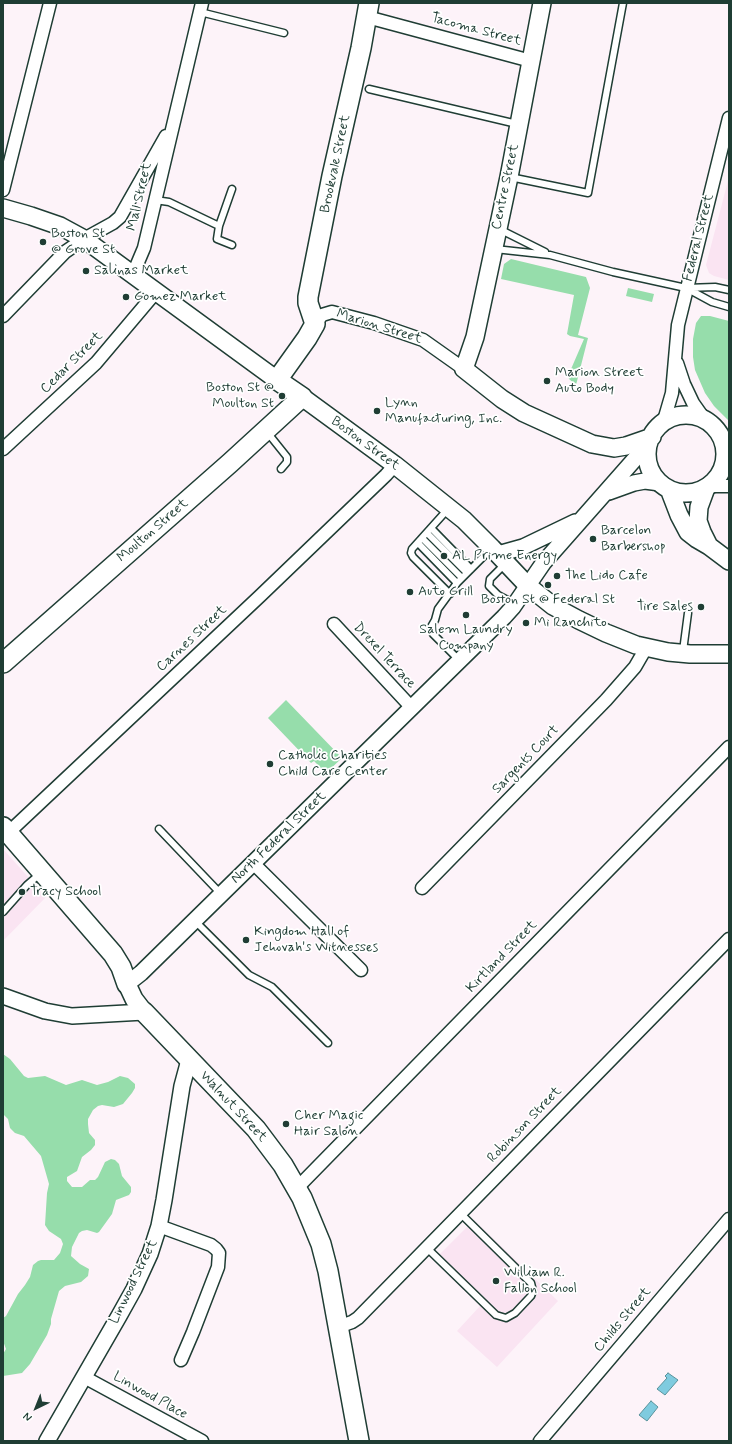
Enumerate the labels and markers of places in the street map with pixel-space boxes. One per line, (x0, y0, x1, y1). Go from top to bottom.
place label: Boston St @ Grove St (51, 226, 115, 258)
marker: Boston St @ Grove St (38, 237, 48, 247)
place label: Salinas Market (94, 263, 188, 279)
marker: Salinas Market (81, 266, 91, 276)
place label: Gomez Market (134, 289, 227, 305)
marker: Gomez Market (121, 292, 131, 302)
place label: Marion Street Auto Body (555, 365, 644, 398)
marker: Marion Street Auto Body (542, 376, 552, 386)
place label: Boston St @ Moulton St (206, 380, 274, 412)
marker: Boston St @ Moulton St (277, 391, 287, 401)
place label: Lynn Manufacturing, Inc. (385, 395, 502, 428)
marker: Lynn Manufacturing, Inc. (372, 406, 382, 416)
place label: Barcelon Barbershop (601, 523, 666, 556)
marker: Barcelon Barbershop (588, 534, 598, 544)
place label: AL Prime Energy (452, 548, 557, 564)
marker: AL Prime Energy (439, 551, 449, 561)
place label: The Lido Cafe (565, 568, 648, 584)
marker: The Lido Cafe (552, 571, 562, 581)
marker: Boston St @ Federal St (543, 580, 553, 590)
place label: Auto Grill (418, 584, 473, 600)
marker: Auto Grill (405, 587, 415, 597)
place label: Boston St @ Federal St (481, 592, 615, 608)
place label: Tire Sales (637, 599, 693, 615)
marker: Tire Sales (696, 602, 706, 612)
marker: Salem Laundry Company (461, 610, 471, 620)
place label: Mi Ranchito (534, 615, 607, 631)
marker: Mi Ranchito (521, 618, 531, 628)
place label: Salem Laundry Company (419, 622, 513, 654)
place label: Catholic Charities Child Care Center (278, 748, 388, 780)
marker: Catholic Charities Child Care Center (265, 759, 275, 769)
place label: Tracy School (30, 884, 101, 900)
marker: Tracy School (17, 887, 27, 897)
place label: Kingdom Hall of Jehovah's Witnesses (254, 924, 378, 956)
marker: Kingdom Hall of Jehovah's Witnesses (241, 935, 251, 945)
place label: Cher Magic Hair Salon (294, 1108, 363, 1140)
marker: Cher Magic Hair Salon (281, 1119, 291, 1129)
place label: William R. Fallon School (504, 1265, 577, 1298)
marker: William R. Fallon School (491, 1276, 501, 1286)

